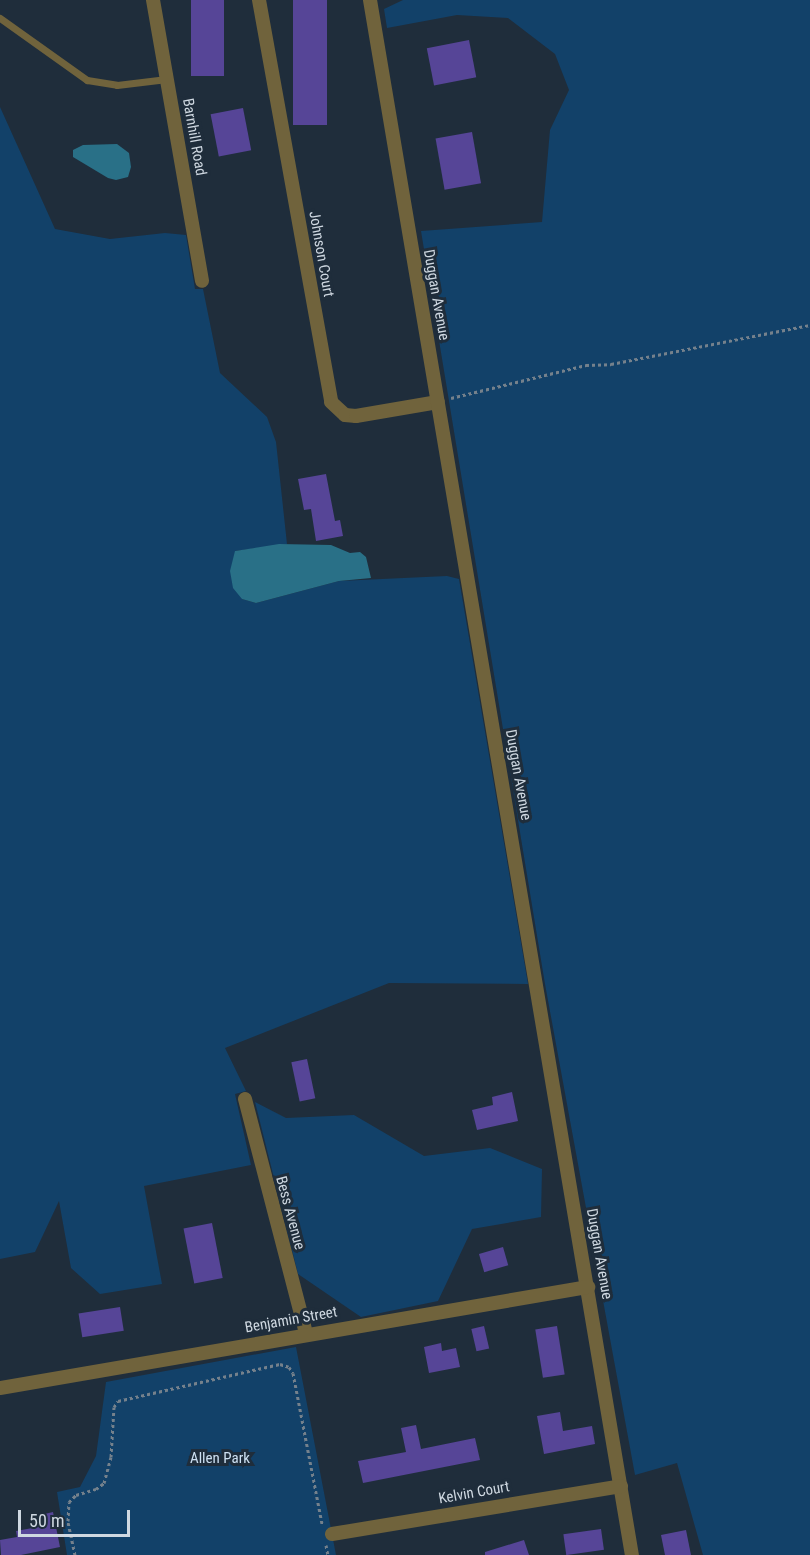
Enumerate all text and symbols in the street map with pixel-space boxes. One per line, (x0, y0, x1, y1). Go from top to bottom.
street label: Barnhill Road (178, 97, 210, 177)
street label: Johnson Court (305, 210, 337, 298)
street label: Duggan Avenue (419, 248, 453, 342)
street label: Duggan Avenue (501, 728, 535, 822)
street label: Bess Avenue (272, 1174, 308, 1252)
street label: Duggan Avenue (582, 1207, 616, 1301)
street label: Benjamin Street (243, 1303, 339, 1337)
park label: Allen Park (190, 1450, 250, 1468)
street label: Kelvin Court (437, 1478, 511, 1508)
scale bar (21, 1498, 134, 1536)
text: 50 m (29, 1510, 64, 1531)

